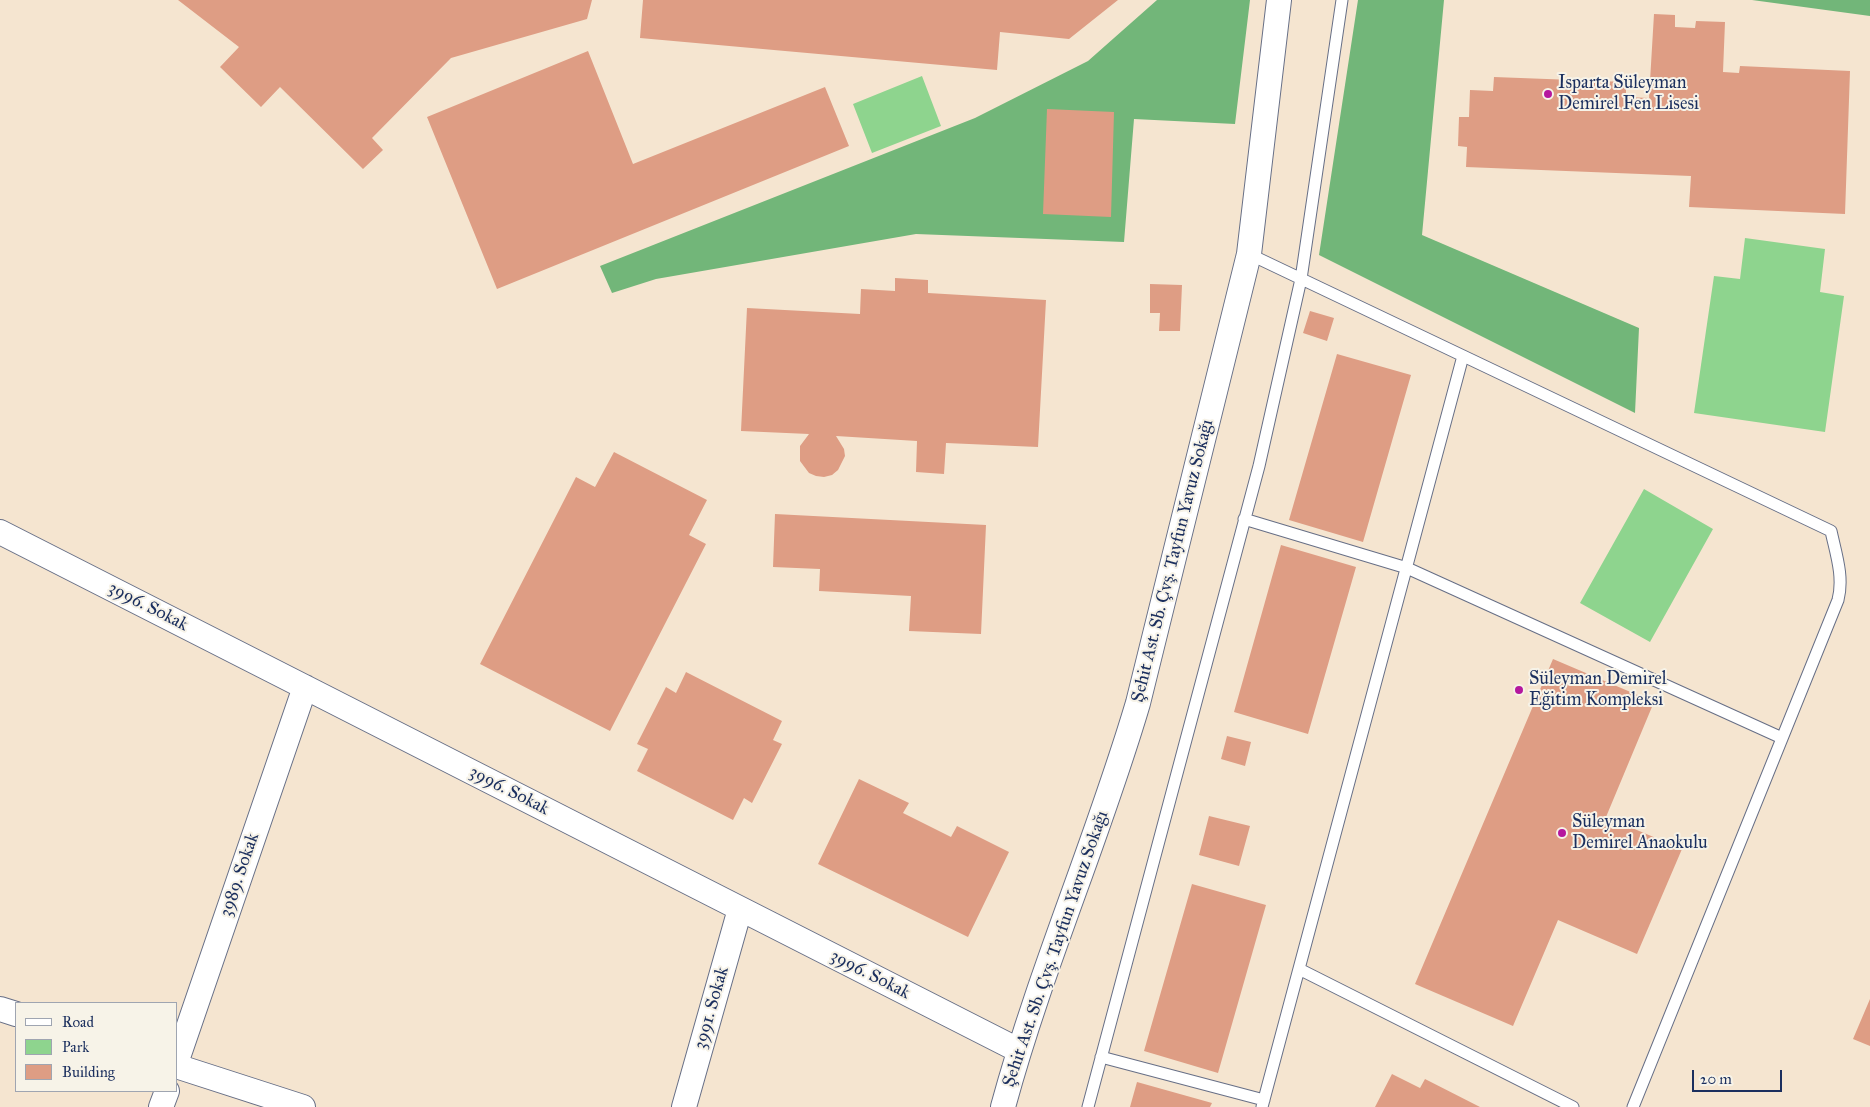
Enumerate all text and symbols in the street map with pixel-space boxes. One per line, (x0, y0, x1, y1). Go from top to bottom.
place label: Isparta Süleyman Demirel Fen Lisesi (1558, 73, 1699, 116)
marker: Isparta Süleyman Demirel Fen Lisesi (1542, 88, 1554, 100)
street label: Şehit Ast. Sb. Çvş. Tayfun Yavuz Sokağı (1127, 417, 1219, 705)
street label: 3996. Sokak (104, 578, 192, 636)
place label: Süleyman Demirel Eğitim Kompleksi (1529, 669, 1667, 712)
marker: Süleyman Demirel Eğitim Kompleksi (1513, 684, 1525, 696)
street label: 3996. Sokak (465, 762, 553, 820)
street label: Şehit Ast. Sb. Çvş. Tayfun Yavuz Sokağı (998, 808, 1114, 1090)
place label: Süleyman Demirel Anaokulu (1572, 812, 1708, 854)
marker: Süleyman Demirel Anaokulu (1556, 827, 1568, 839)
street label: 3989. Sokak (216, 830, 264, 920)
street label: 3996. Sokak (826, 946, 914, 1004)
street label: 3991. Sokak (690, 964, 734, 1052)
legend (15, 1002, 178, 1092)
text: Road (62, 1013, 94, 1031)
text: Park (62, 1038, 89, 1056)
scale bar (1695, 1060, 1785, 1092)
text: Building (62, 1063, 115, 1081)
text: 20 m (1700, 1070, 1732, 1088)

